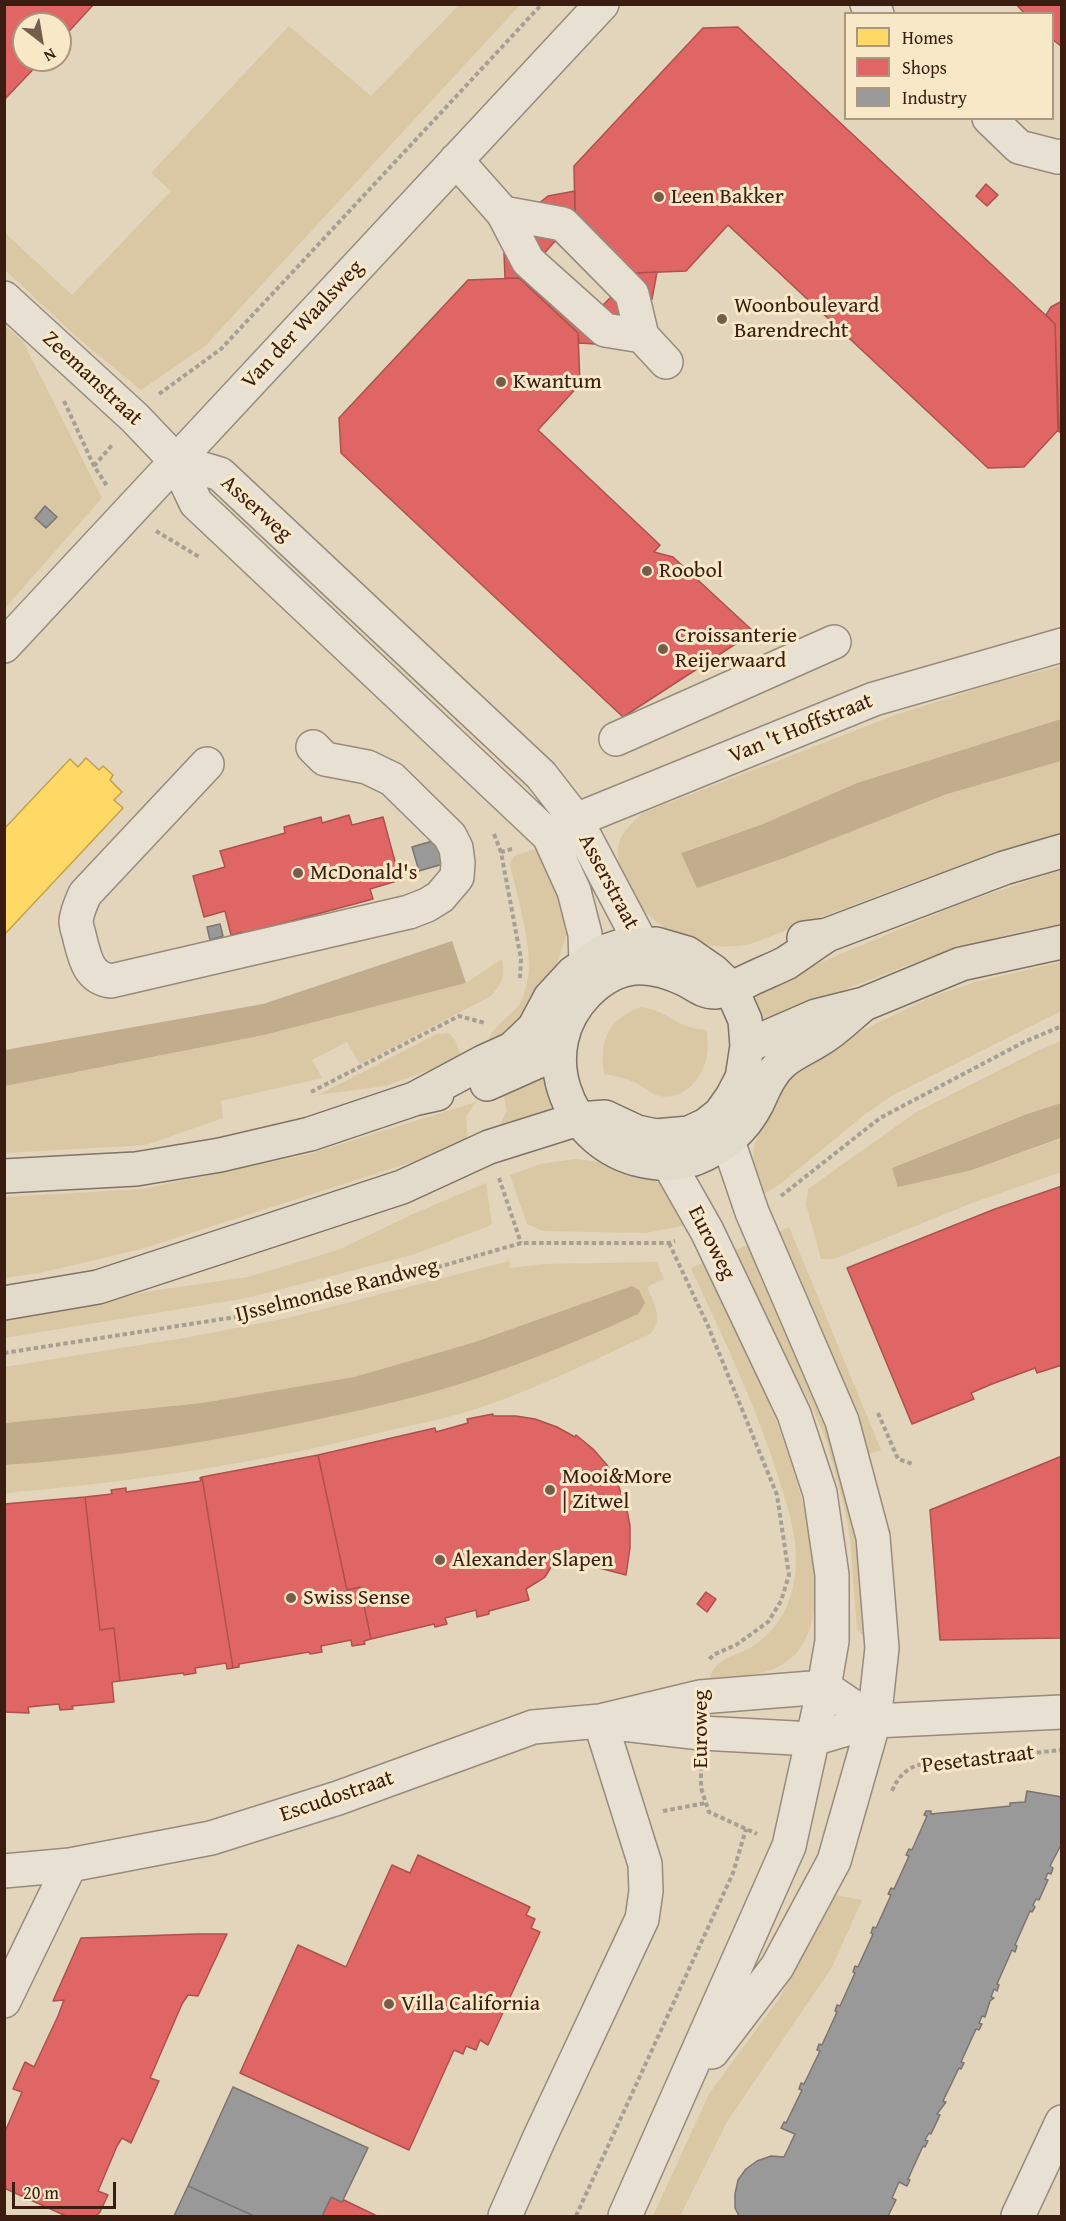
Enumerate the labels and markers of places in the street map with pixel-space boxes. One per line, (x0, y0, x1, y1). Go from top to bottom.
place label: Leen Bakker (671, 184, 784, 210)
marker: Leen Bakker (652, 190, 666, 204)
place label: Woonboulevard Barendrecht (734, 293, 879, 344)
marker: Woonboulevard Barendrecht (715, 312, 729, 326)
place label: Kwantum (513, 369, 602, 395)
marker: Kwantum (494, 375, 508, 389)
place label: Roobol (659, 558, 723, 584)
marker: Roobol (640, 564, 654, 578)
place label: Croissanterie Reijerwaard (675, 623, 797, 674)
marker: Croissanterie Reijerwaard (656, 642, 670, 656)
place label: McDonald's (310, 860, 417, 886)
marker: McDonald's (291, 866, 305, 880)
place label: Mooi&More | Zitwel (562, 1464, 672, 1516)
marker: Mooi&More | Zitwel (543, 1483, 557, 1497)
place label: Alexander Slapen (452, 1547, 613, 1573)
marker: Alexander Slapen (433, 1553, 447, 1567)
place label: Swiss Sense (303, 1585, 410, 1611)
marker: Swiss Sense (284, 1591, 298, 1605)
place label: Villa California (401, 1991, 540, 2017)
marker: Villa California (382, 1997, 396, 2011)

